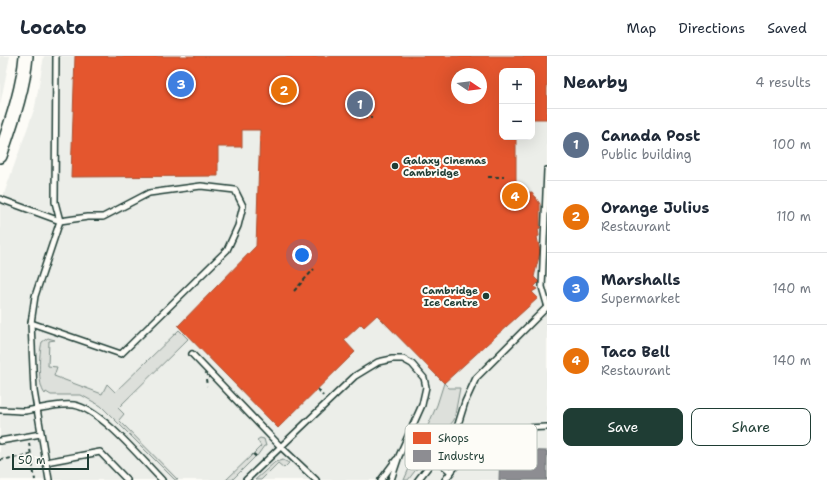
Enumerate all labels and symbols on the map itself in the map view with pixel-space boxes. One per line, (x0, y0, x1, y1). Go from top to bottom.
north arrow (451, 68, 487, 104)
pin: 3 (168, 69, 194, 99)
pin: 2 (271, 75, 297, 105)
pin: 1 (347, 89, 373, 119)
place label: Galaxy Cinemas Cambridge (403, 154, 486, 179)
marker: Galaxy Cinemas Cambridge (390, 161, 400, 171)
pin: 4 (502, 181, 528, 211)
your location (292, 245, 312, 265)
place label: Cambridge Ice Centre (422, 284, 478, 309)
marker: Cambridge Ice Centre (481, 291, 491, 301)
legend (405, 424, 537, 470)
text: Shops (438, 431, 469, 446)
text: Industry (438, 449, 485, 464)
scale bar (12, 452, 89, 471)

